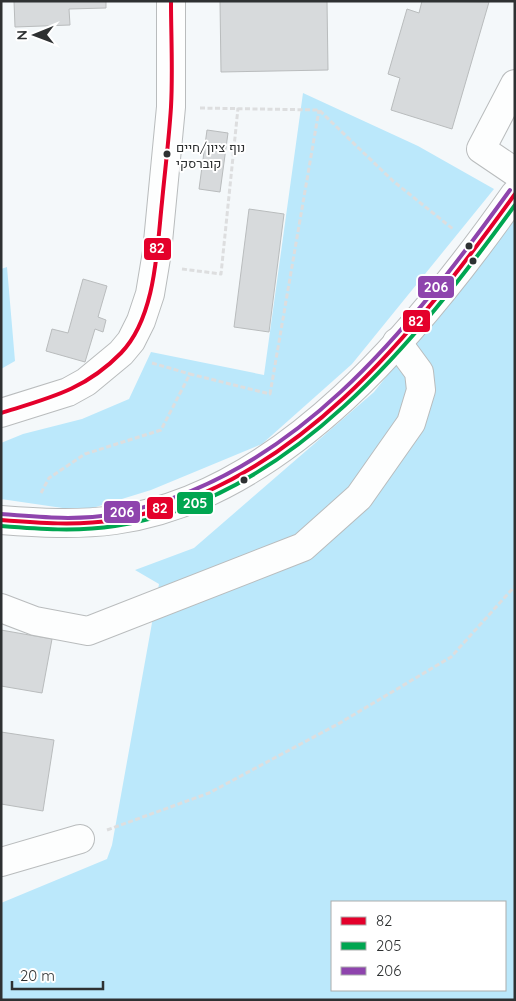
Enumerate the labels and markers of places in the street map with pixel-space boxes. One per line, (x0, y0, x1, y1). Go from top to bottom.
place label: נוף ציון/חיים קוברסקי (176, 139, 245, 171)
marker: נוף ציון/חיים קוברסקי (162, 149, 172, 159)
unlabelled marker (464, 241, 474, 251)
unlabelled marker (468, 256, 478, 266)
unlabelled marker (239, 475, 249, 485)

